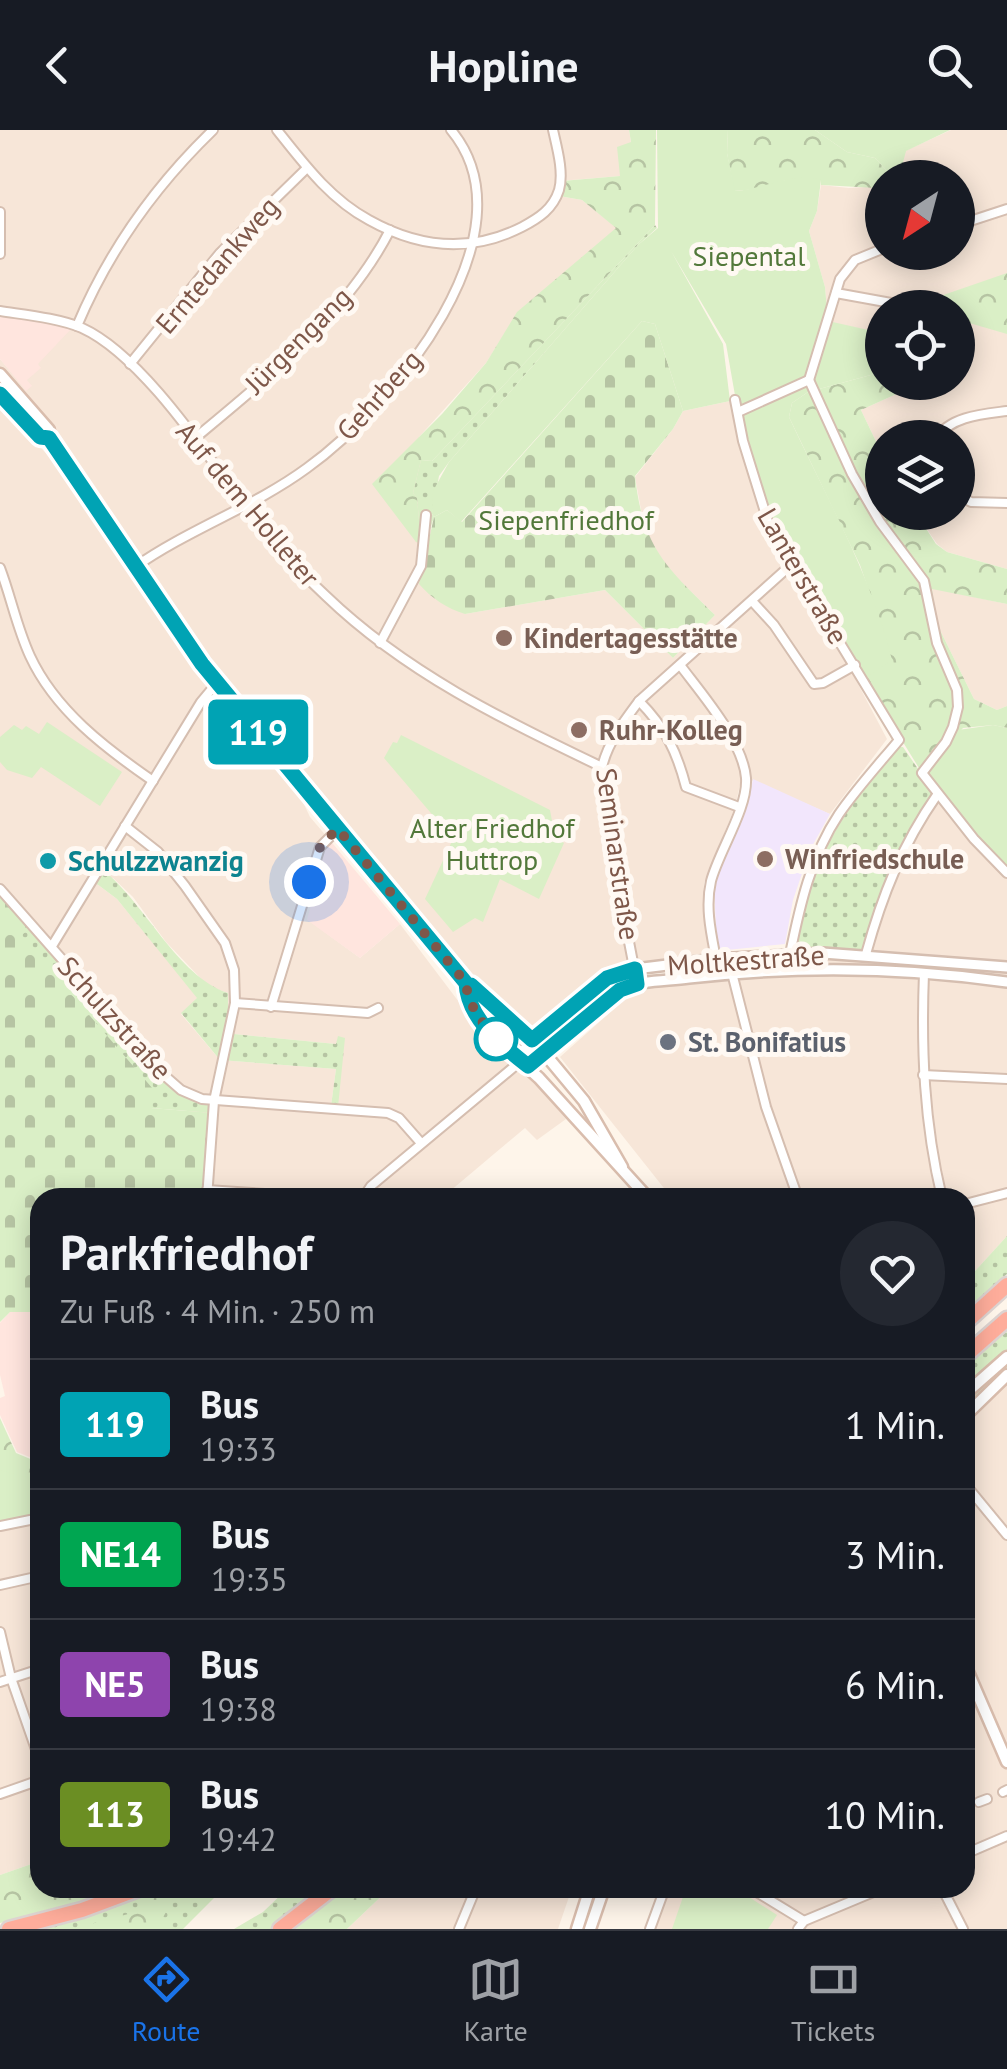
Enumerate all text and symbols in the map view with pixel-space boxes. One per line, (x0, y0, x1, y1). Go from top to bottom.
text: Hopline (428, 36, 579, 94)
icon: back (30, 38, 85, 93)
icon: search (922, 38, 977, 93)
north arrow (865, 160, 975, 270)
map controls (865, 160, 975, 530)
street label: Erntedankweg (147, 188, 286, 341)
park label: Siepental (693, 237, 805, 274)
street label: Jürgengang (236, 278, 359, 402)
button: locate (865, 290, 975, 400)
street label: Gehrberg (328, 341, 429, 448)
street label: Auf dem Holleter (168, 413, 329, 594)
button: layers (865, 420, 975, 530)
park label: Siepenfriedhof (478, 501, 655, 538)
street label: Lanterstraße (750, 501, 857, 651)
place label: Kindertagesstätte (524, 619, 738, 656)
marker: Kindertagesstätte (493, 627, 515, 649)
line badge: 119 (200, 700, 316, 764)
text: 119 (228, 709, 288, 755)
place label: Ruhr-Kolleg (599, 711, 743, 748)
marker: Ruhr-Kolleg (568, 719, 590, 741)
street label: Seminarstraße (588, 765, 649, 942)
park label: Alter Friedhof Huttrop (410, 809, 575, 878)
place label: Winfriedschule (785, 840, 964, 877)
place label: Schulzzwanzig (68, 842, 244, 879)
marker: Winfriedschule (754, 848, 776, 870)
marker: Schulzzwanzig (37, 850, 59, 872)
your location (284, 857, 334, 907)
street label: Moltkestraße (666, 936, 826, 983)
street label: Schulzstraße (50, 948, 181, 1087)
unlabelled marker (475, 1018, 517, 1060)
place label: St. Bonifatius (688, 1023, 846, 1060)
marker: St. Bonifatius (657, 1031, 679, 1053)
text: Parkfriedhof (60, 1221, 312, 1283)
button: heart (840, 1221, 945, 1326)
text: Zu Fuß · 4 Min. · 250 m (60, 1290, 375, 1332)
text: Bus (200, 1379, 259, 1428)
text: 1 Min. (845, 1400, 945, 1449)
text: 119 (85, 1401, 145, 1447)
text: 19:33 (200, 1428, 277, 1470)
text: Bus (211, 1509, 270, 1558)
text: 3 Min. (845, 1530, 945, 1579)
text: NE14 (80, 1531, 161, 1577)
text: 19:35 (211, 1558, 288, 1600)
text: Bus (200, 1639, 259, 1688)
text: 6 Min. (845, 1660, 945, 1709)
text: NE5 (84, 1661, 146, 1707)
text: 19:38 (200, 1688, 277, 1730)
text: Bus (200, 1769, 259, 1818)
text: 10 Min. (824, 1790, 945, 1839)
text: 113 (85, 1791, 145, 1837)
text: 19:42 (200, 1818, 277, 1860)
tab: Route (132, 1952, 200, 2049)
tab: Karte (464, 1952, 528, 2049)
tab: Tickets (791, 1952, 875, 2049)

